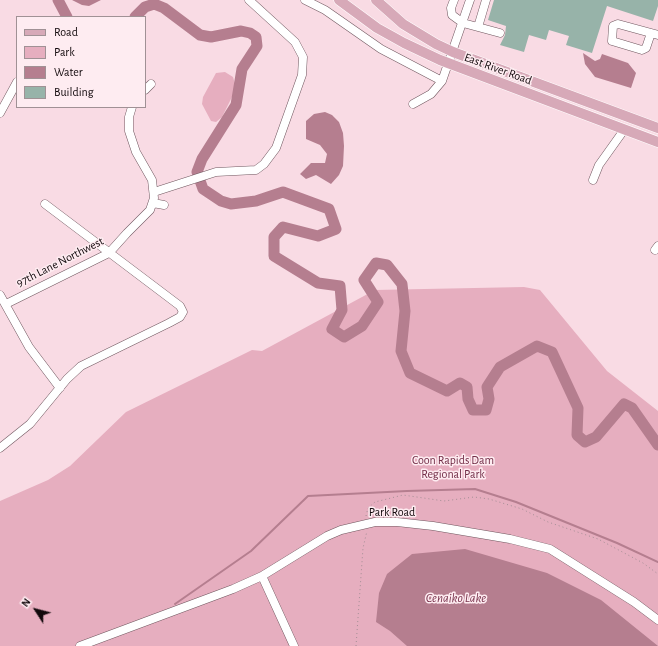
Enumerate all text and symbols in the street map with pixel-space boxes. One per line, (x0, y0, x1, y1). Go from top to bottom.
legend (16, 16, 146, 108)
text: Road (54, 26, 78, 38)
text: Park (54, 46, 75, 58)
street label: East River Road (462, 50, 534, 88)
text: Water (54, 66, 83, 78)
text: Building (54, 86, 94, 98)
street label: 97th Lane Northwest (14, 234, 106, 290)
park label: Coon Rapids Dam Regional Park (412, 453, 494, 481)
street label: Park Road (369, 505, 415, 519)
north arrow (16, 590, 56, 630)
water label: Cenaiko Lake (426, 590, 486, 606)
text: N (19, 596, 33, 609)

